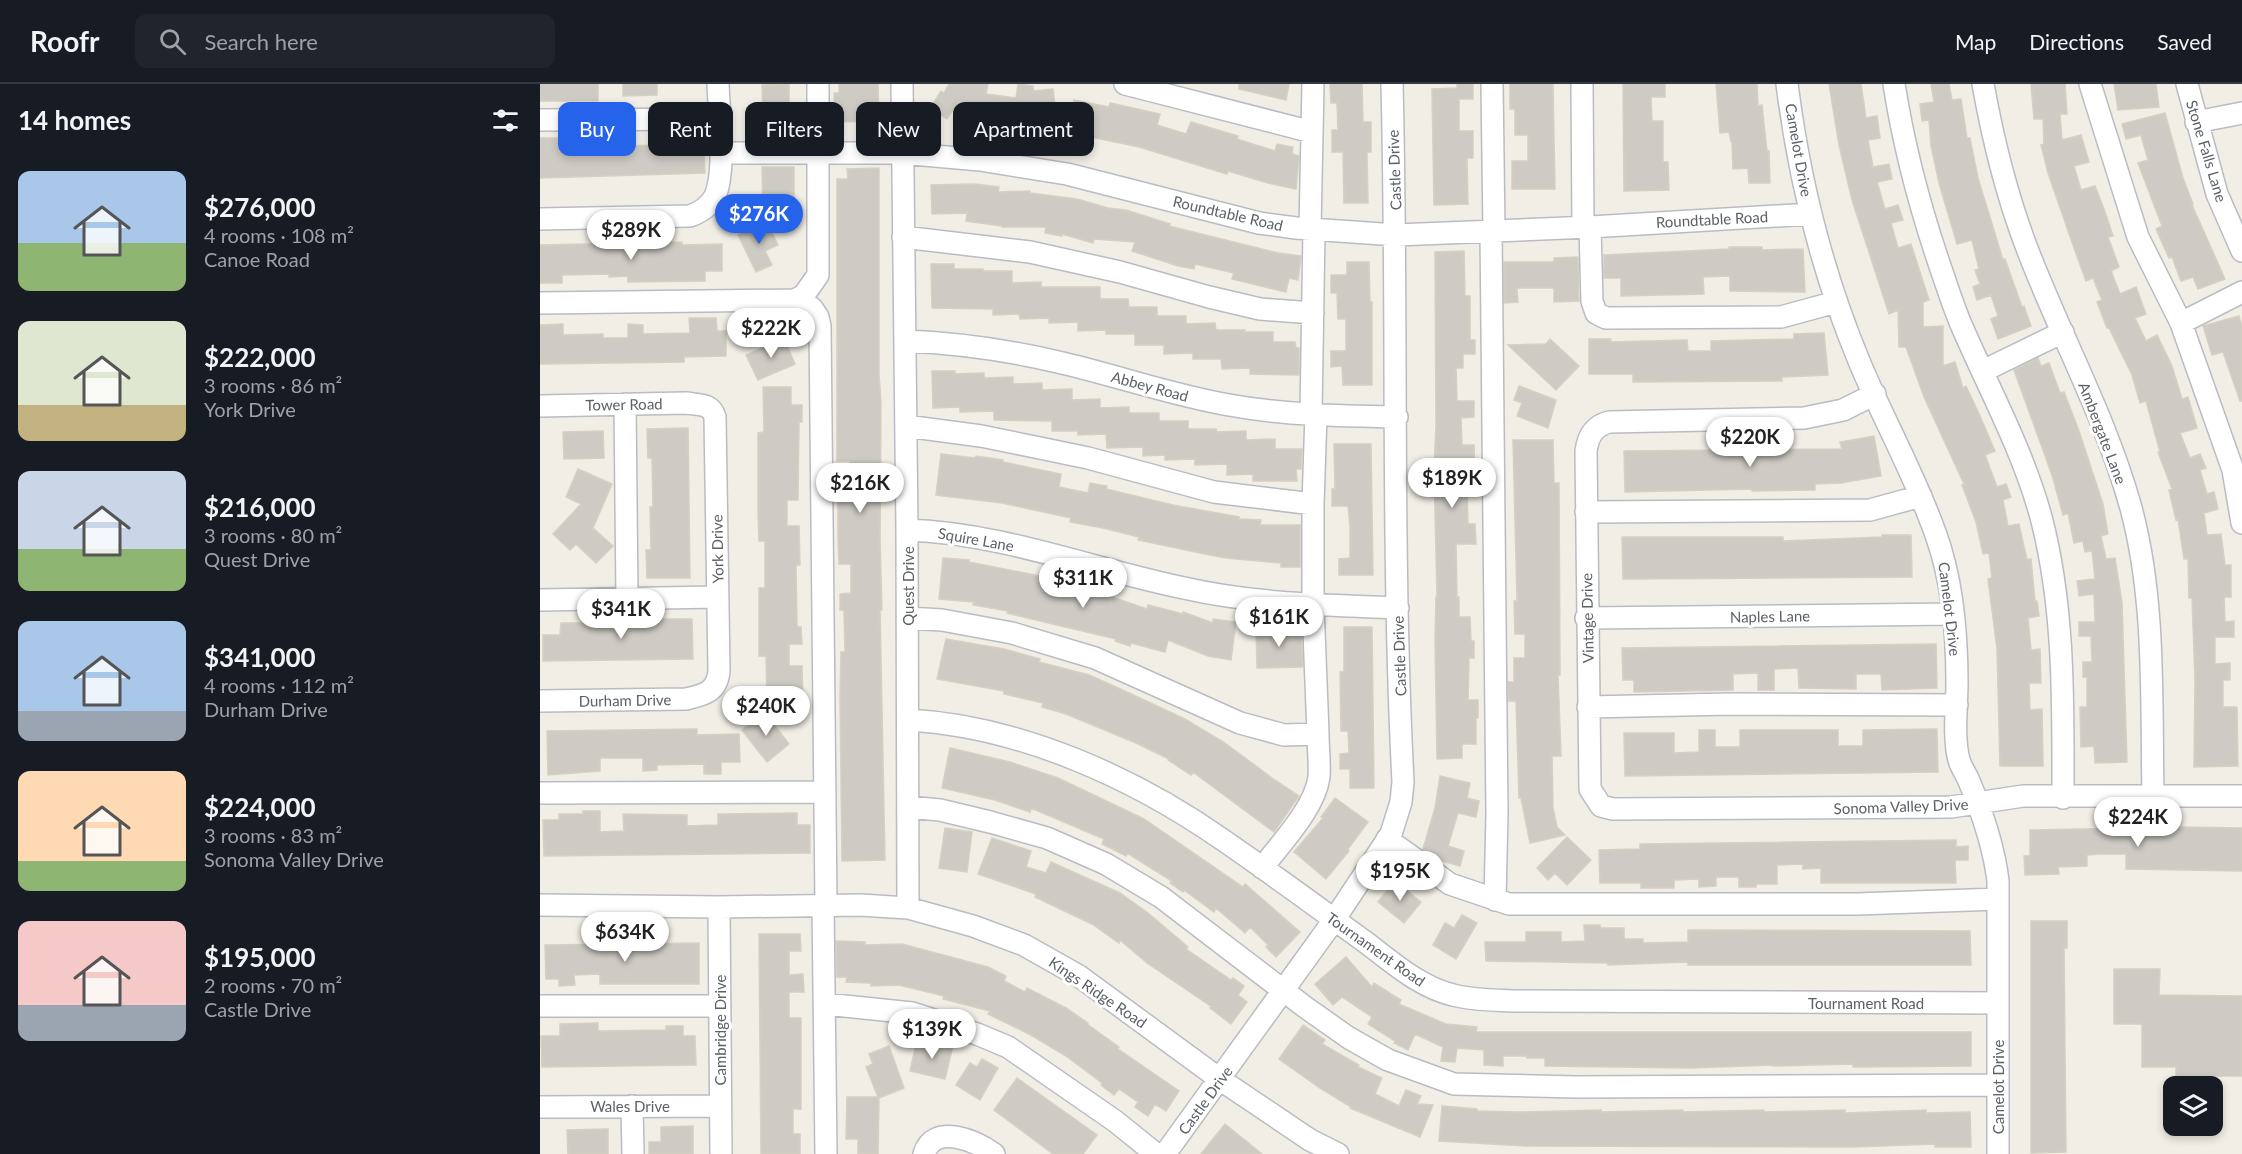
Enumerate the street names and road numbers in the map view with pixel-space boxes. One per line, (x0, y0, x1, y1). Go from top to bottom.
street label: Stone Falls Lane (2183, 98, 2231, 204)
street label: Camelot Drive (1782, 102, 1816, 198)
street label: Castle Drive (1384, 129, 1404, 211)
street label: Roundtable Road (1171, 192, 1285, 234)
street label: Roundtable Road (1655, 207, 1769, 231)
street label: Abbey Road (1109, 367, 1191, 405)
street label: Ambergate Lane (2075, 379, 2131, 487)
street label: Tower Road (585, 394, 663, 414)
street label: York Drive (707, 514, 727, 584)
street label: Squire Lane (937, 523, 1015, 555)
street label: Quest Drive (899, 546, 917, 626)
street label: Camelot Drive (1935, 561, 1965, 657)
street label: Vintage Drive (1577, 573, 1597, 663)
street label: Naples Lane (1730, 606, 1810, 626)
street label: Castle Drive (1389, 615, 1409, 697)
street label: Durham Drive (578, 690, 672, 710)
street label: Sonoma Valley Drive (1833, 795, 1969, 817)
street label: Tournament Road (1323, 908, 1429, 990)
street label: Kings Ridge Road (1046, 953, 1150, 1031)
street label: Cambridge Drive (711, 974, 729, 1085)
street label: Tournament Road (1808, 994, 1924, 1012)
street label: Camelot Drive (1989, 1040, 2007, 1134)
street label: Castle Drive (1174, 1062, 1236, 1138)
street label: Wales Drive (590, 1097, 670, 1115)

